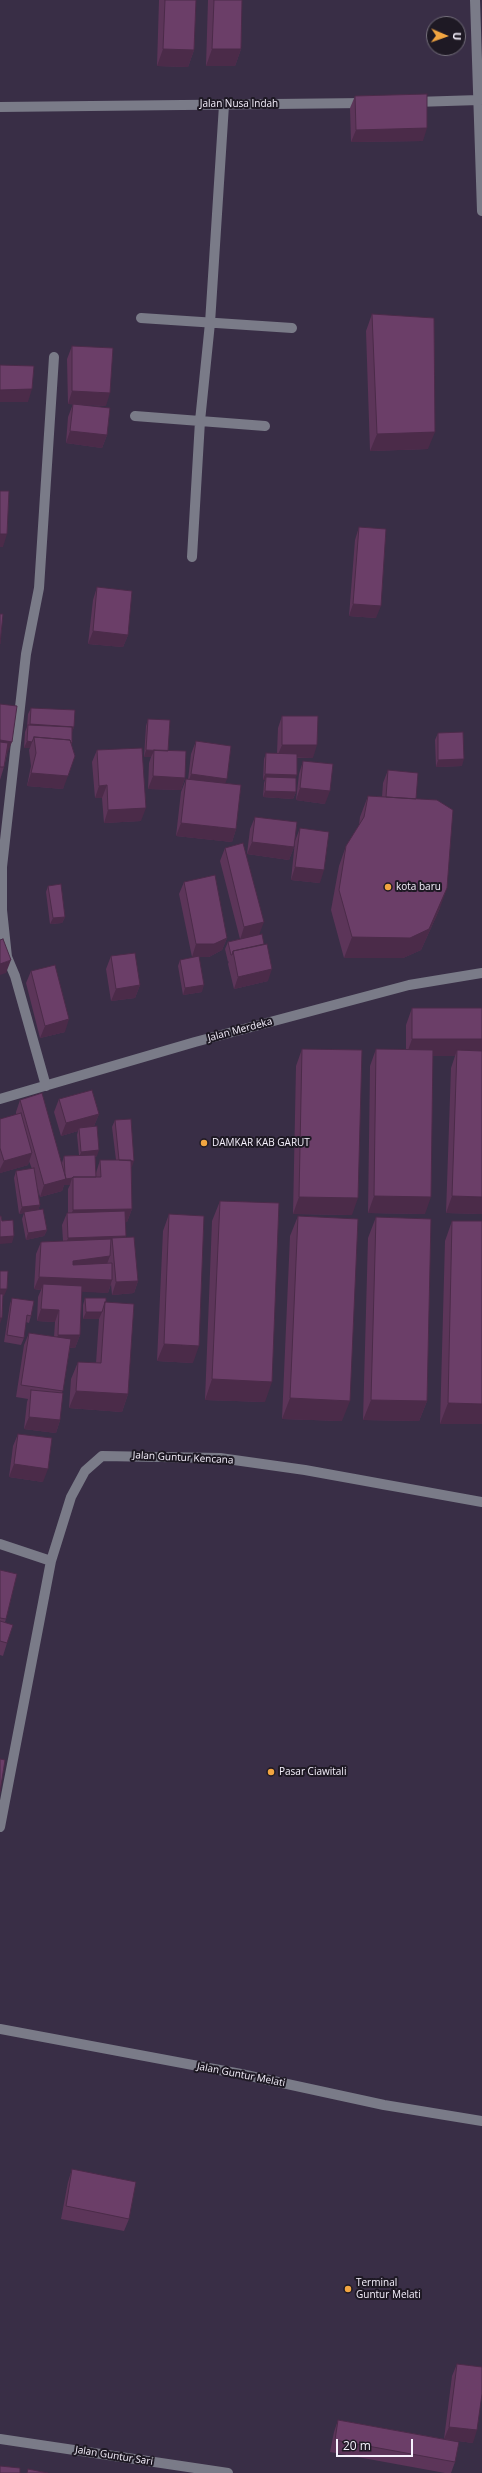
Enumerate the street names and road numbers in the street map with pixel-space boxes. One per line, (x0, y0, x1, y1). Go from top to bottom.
street label: Jalan Nusa Indah (200, 98, 278, 110)
street label: Jalan Merdeka (206, 1016, 274, 1044)
street label: Jalan Guntur Kencana (132, 1449, 234, 1467)
street label: Jalan Guntur Melati (196, 2061, 286, 2089)
street label: Jalan Guntur Sari (74, 2444, 154, 2468)

